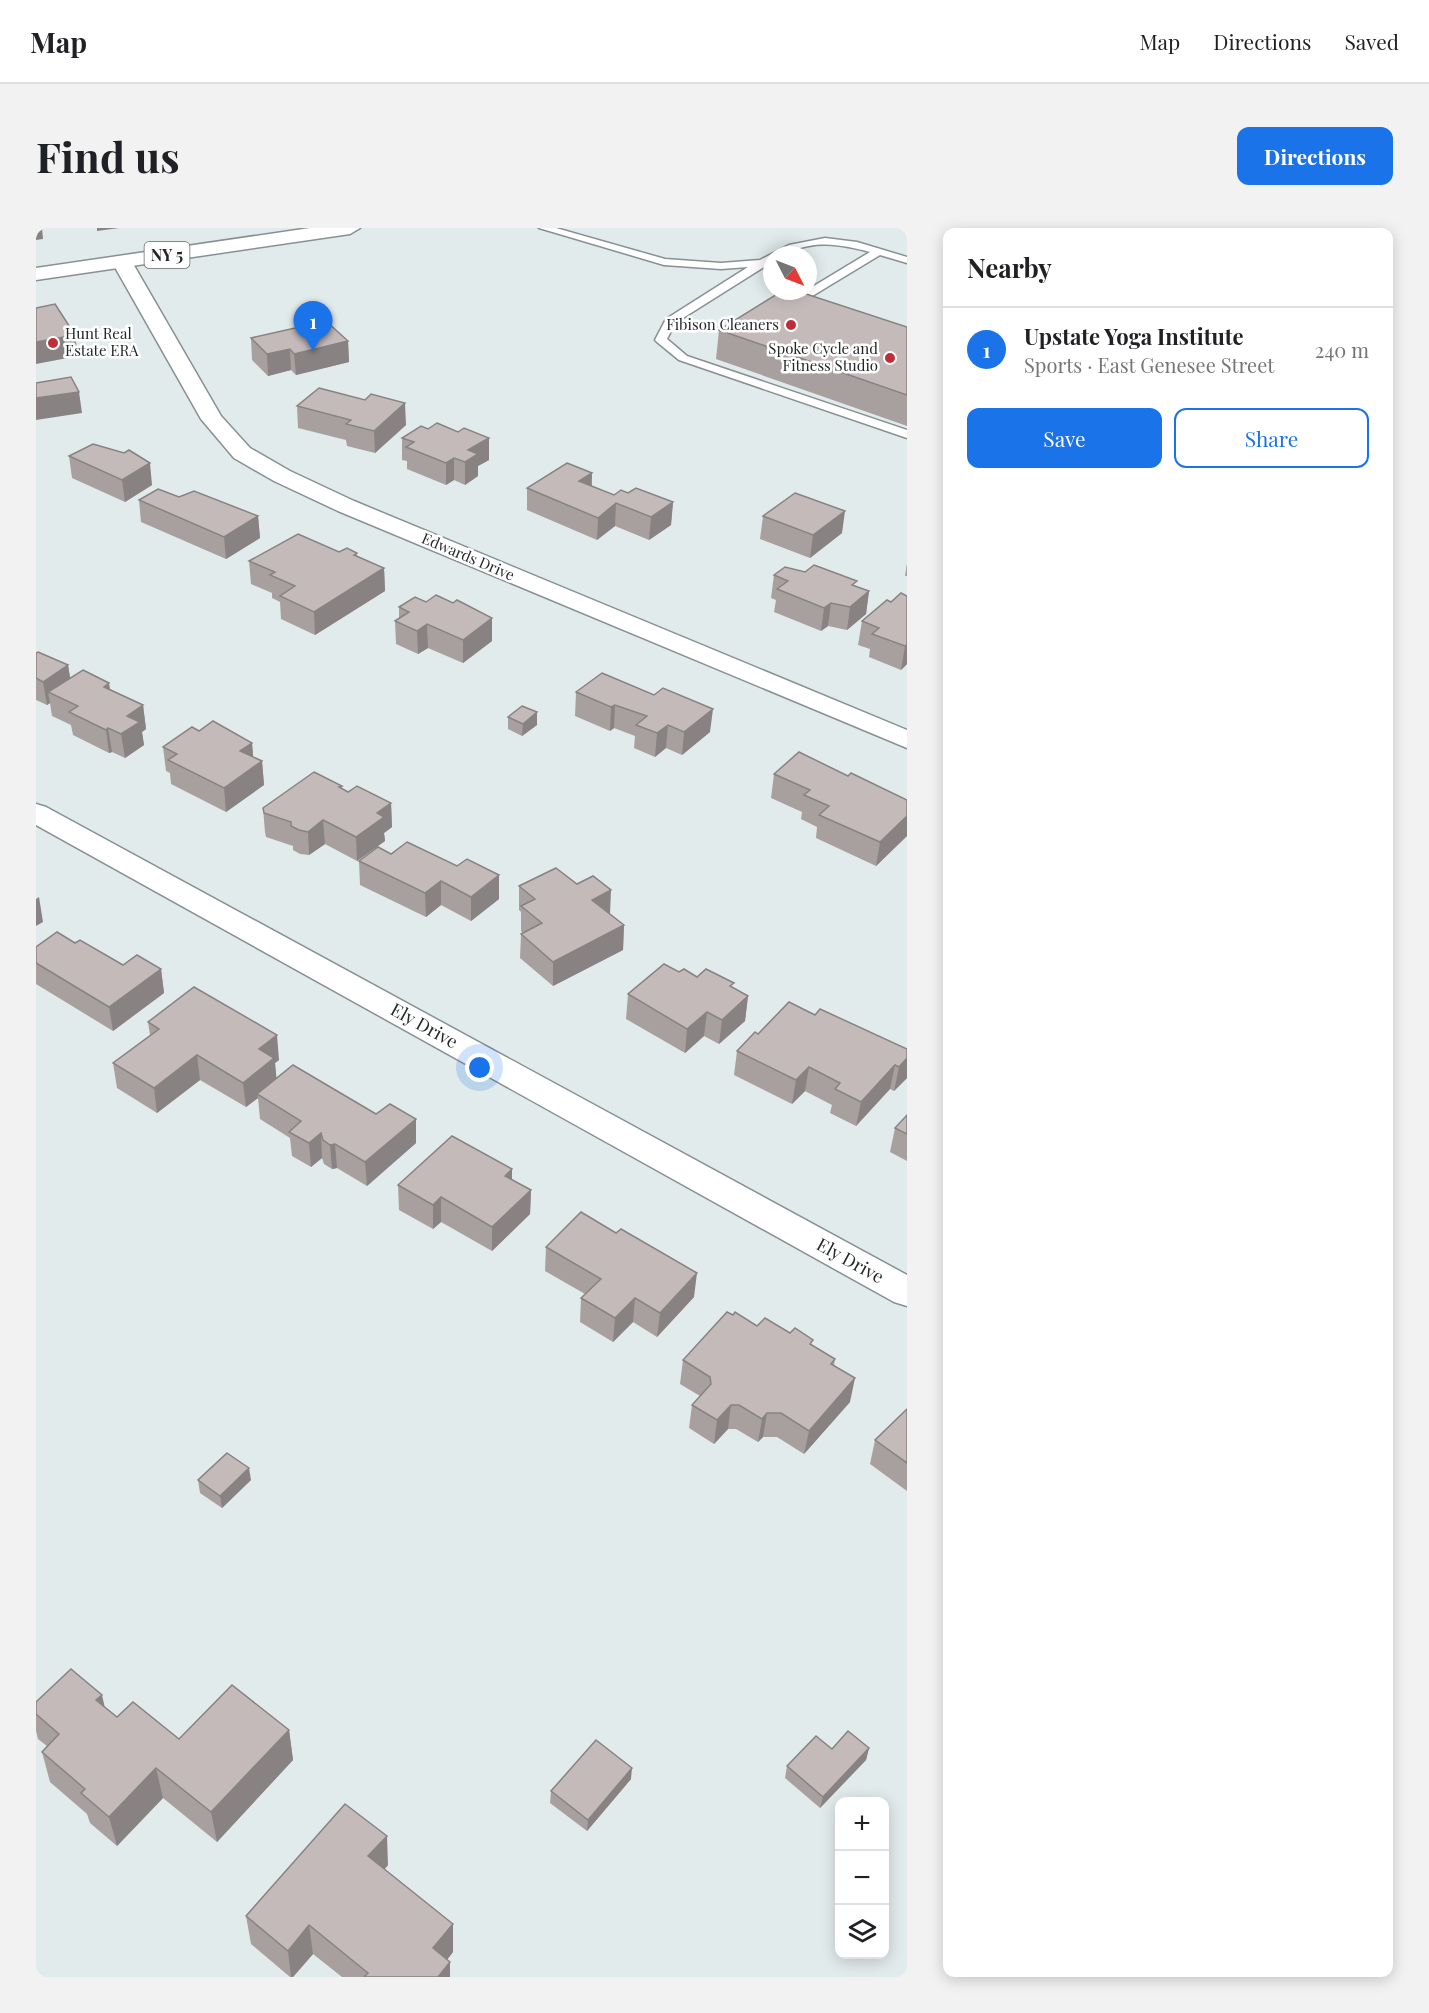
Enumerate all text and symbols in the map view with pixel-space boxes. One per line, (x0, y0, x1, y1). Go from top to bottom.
text: Map (30, 23, 87, 60)
text: Map (1139, 27, 1180, 55)
text: Directions (1213, 27, 1311, 55)
text: Saved (1344, 27, 1399, 55)
button: Directions (1237, 127, 1393, 185)
text: Find us (36, 128, 180, 184)
road number: NY 5 (144, 242, 190, 268)
north arrow (763, 246, 817, 300)
text: Nearby (967, 250, 1052, 285)
pin: 1 (294, 302, 332, 351)
place label: Fibison Cleaners (666, 314, 779, 334)
marker: Fibison Cleaners (784, 318, 798, 332)
text: Upstate Yoga Institute (1024, 321, 1244, 351)
place label: Hunt Real Estate ERA (65, 323, 139, 360)
marker: Hunt Real Estate ERA (46, 336, 60, 350)
text: 1 (983, 336, 990, 363)
text: 240 m (1315, 336, 1369, 363)
place label: Spoke Cycle and Fitness Studio (768, 338, 878, 375)
marker: Spoke Cycle and Fitness Studio (883, 351, 897, 365)
text: Sports · East Genesee Street (1024, 351, 1274, 378)
button: Save (967, 408, 1162, 468)
button: Share (1174, 408, 1369, 468)
street label: Edwards Drive (419, 528, 518, 585)
street label: Ely Drive (387, 997, 462, 1053)
your location (465, 1053, 494, 1082)
street label: Ely Drive (813, 1232, 888, 1288)
map controls (835, 1797, 889, 1959)
button: + (835, 1797, 889, 1851)
button: − (835, 1851, 889, 1905)
button: layers (835, 1905, 889, 1959)

